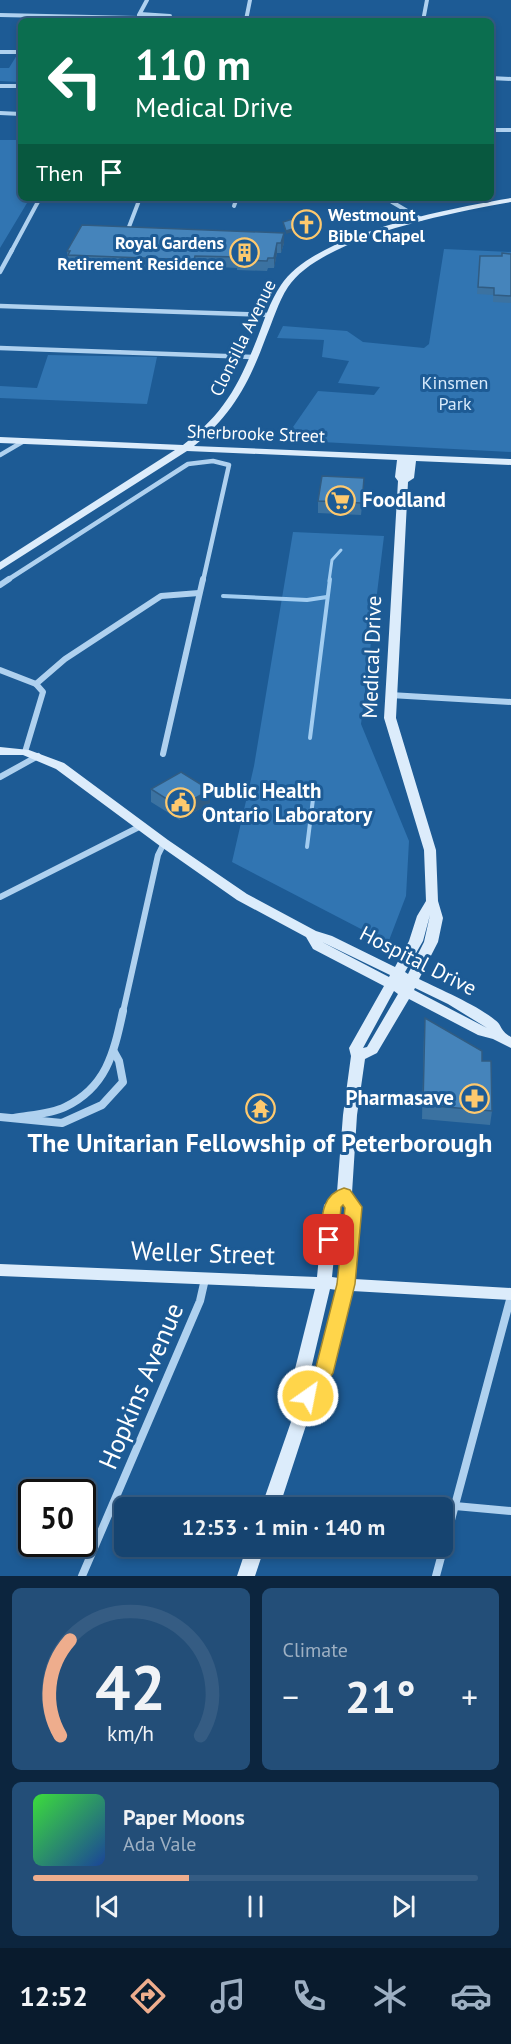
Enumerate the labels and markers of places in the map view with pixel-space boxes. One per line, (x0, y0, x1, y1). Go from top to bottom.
place label: Westmount Bible Chapel (328, 203, 426, 247)
church icon: Westmount Bible Chapel (291, 209, 323, 241)
place label: Royal Gardens Retirement Residence (57, 231, 224, 275)
building icon: Royal Gardens Retirement Residence (229, 237, 261, 269)
supermarket icon: Foodland (325, 484, 357, 516)
place label: Foodland (362, 486, 446, 513)
place label: Public Health Ontario Laboratory (202, 777, 373, 828)
public building icon: Public Health Ontario Laboratory (165, 787, 197, 819)
pharmacy icon: Pharmasave (459, 1082, 491, 1114)
place label: Pharmasave (346, 1084, 454, 1111)
temple icon: The Unitarian Fellowship of Peterborough (244, 1093, 276, 1125)
place label: The Unitarian Fellowship of Peterborough (28, 1126, 492, 1159)
pin (303, 1214, 354, 1265)

